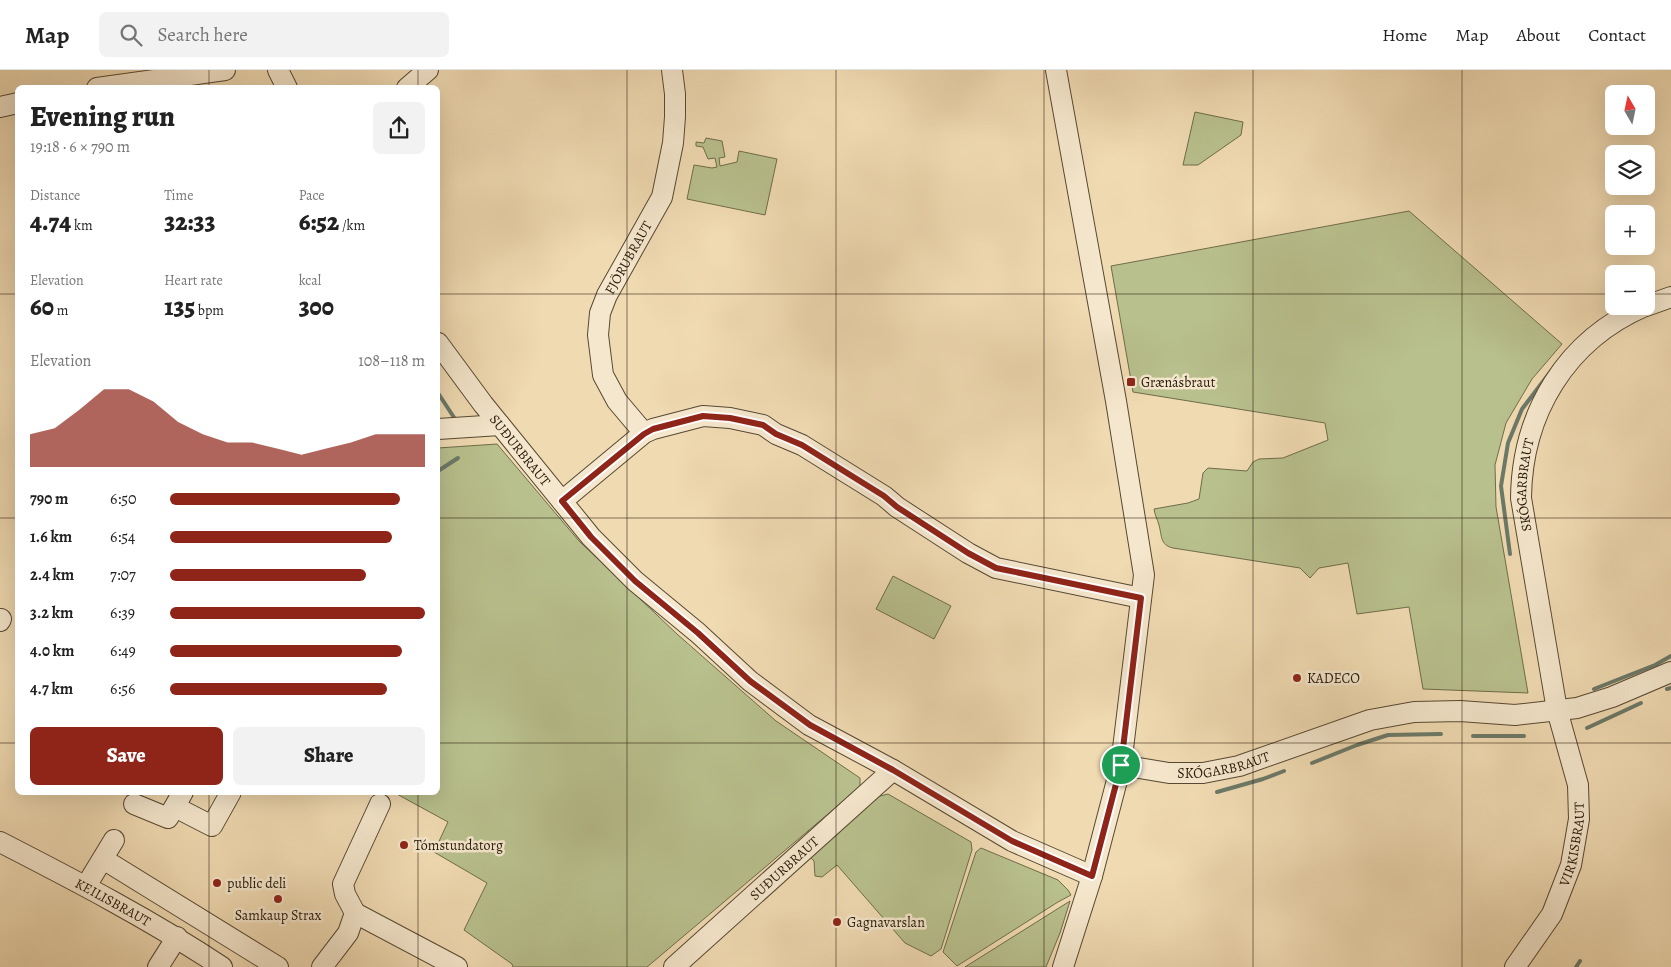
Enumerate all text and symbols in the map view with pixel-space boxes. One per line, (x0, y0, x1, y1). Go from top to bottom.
search box (99, 12, 449, 57)
text: Map (25, 19, 69, 51)
icon: search (117, 21, 145, 49)
text: Search here (157, 22, 248, 48)
text: Home (1382, 23, 1427, 47)
text: Map (1455, 23, 1488, 47)
text: About (1516, 23, 1560, 47)
text: Contact (1588, 23, 1646, 47)
north arrow (1605, 85, 1655, 135)
map controls (1605, 85, 1655, 315)
text: Evening run (30, 98, 175, 136)
button: share (373, 102, 425, 154)
text: 19:18 · 6 × 790 m (30, 136, 130, 158)
button: layers (1605, 145, 1655, 195)
text: Distance (30, 186, 80, 205)
text: Time (164, 186, 193, 205)
text: Pace (299, 186, 325, 205)
text: 4.74 (30, 205, 71, 239)
text: 32:33 (164, 205, 215, 239)
text: 6:52 (299, 205, 339, 239)
button: + (1605, 205, 1655, 255)
text: km (71, 216, 93, 235)
text: /km (339, 216, 365, 235)
street label: FJÖRUBRAUT (600, 217, 657, 298)
button: − (1605, 265, 1655, 315)
text: Elevation (30, 271, 84, 290)
text: Heart rate (164, 271, 223, 290)
text: kcal (299, 271, 321, 290)
text: 60 (30, 290, 54, 324)
text: 135 (164, 290, 195, 324)
text: 300 (299, 290, 334, 324)
text: m (54, 301, 68, 320)
text: bpm (195, 301, 224, 320)
text: Elevation (30, 350, 91, 372)
text: 108–118 m (358, 350, 425, 372)
place label: Grænásbraut (1141, 373, 1216, 392)
marker: Grænásbraut (1125, 376, 1137, 388)
street label: SUÐURBRAUT (485, 410, 555, 490)
street label: SKÓGARBRAUT (1512, 436, 1539, 533)
text: 790 m (30, 488, 68, 510)
text: 6:50 (110, 488, 137, 510)
text: 1.6 km (30, 526, 72, 548)
text: 6:54 (110, 526, 135, 548)
text: 2.4 km (30, 564, 74, 586)
text: 7:07 (110, 564, 136, 586)
text: 3.2 km (30, 602, 73, 624)
text: 6:39 (110, 602, 135, 624)
text: 4.0 km (30, 640, 74, 662)
text: 6:49 (110, 640, 136, 662)
place label: KADECO (1307, 669, 1360, 688)
marker: KADECO (1291, 672, 1303, 684)
text: 4.7 km (30, 678, 73, 700)
text: 6:56 (110, 678, 135, 700)
button: Save (30, 727, 223, 785)
button: Share (233, 727, 425, 785)
pin (1100, 744, 1142, 786)
street label: SKÓGARBRAUT (1177, 747, 1272, 783)
icon: arrive (1107, 751, 1135, 779)
street label: VIRKISBRAUT (1554, 801, 1589, 890)
street label: SUÐURBRAUT (746, 832, 823, 905)
place label: Tómstundatorg (414, 836, 503, 855)
marker: Tómstundatorg (398, 839, 410, 851)
street label: KEILISBRAUT (72, 874, 154, 931)
place label: public deli (227, 874, 286, 893)
marker: public deli (211, 877, 223, 889)
marker: Samkaup Strax (272, 893, 284, 905)
place label: Samkaup Strax (235, 906, 322, 925)
place label: Gagnavarslan (847, 913, 925, 932)
marker: Gagnavarslan (831, 916, 843, 928)

